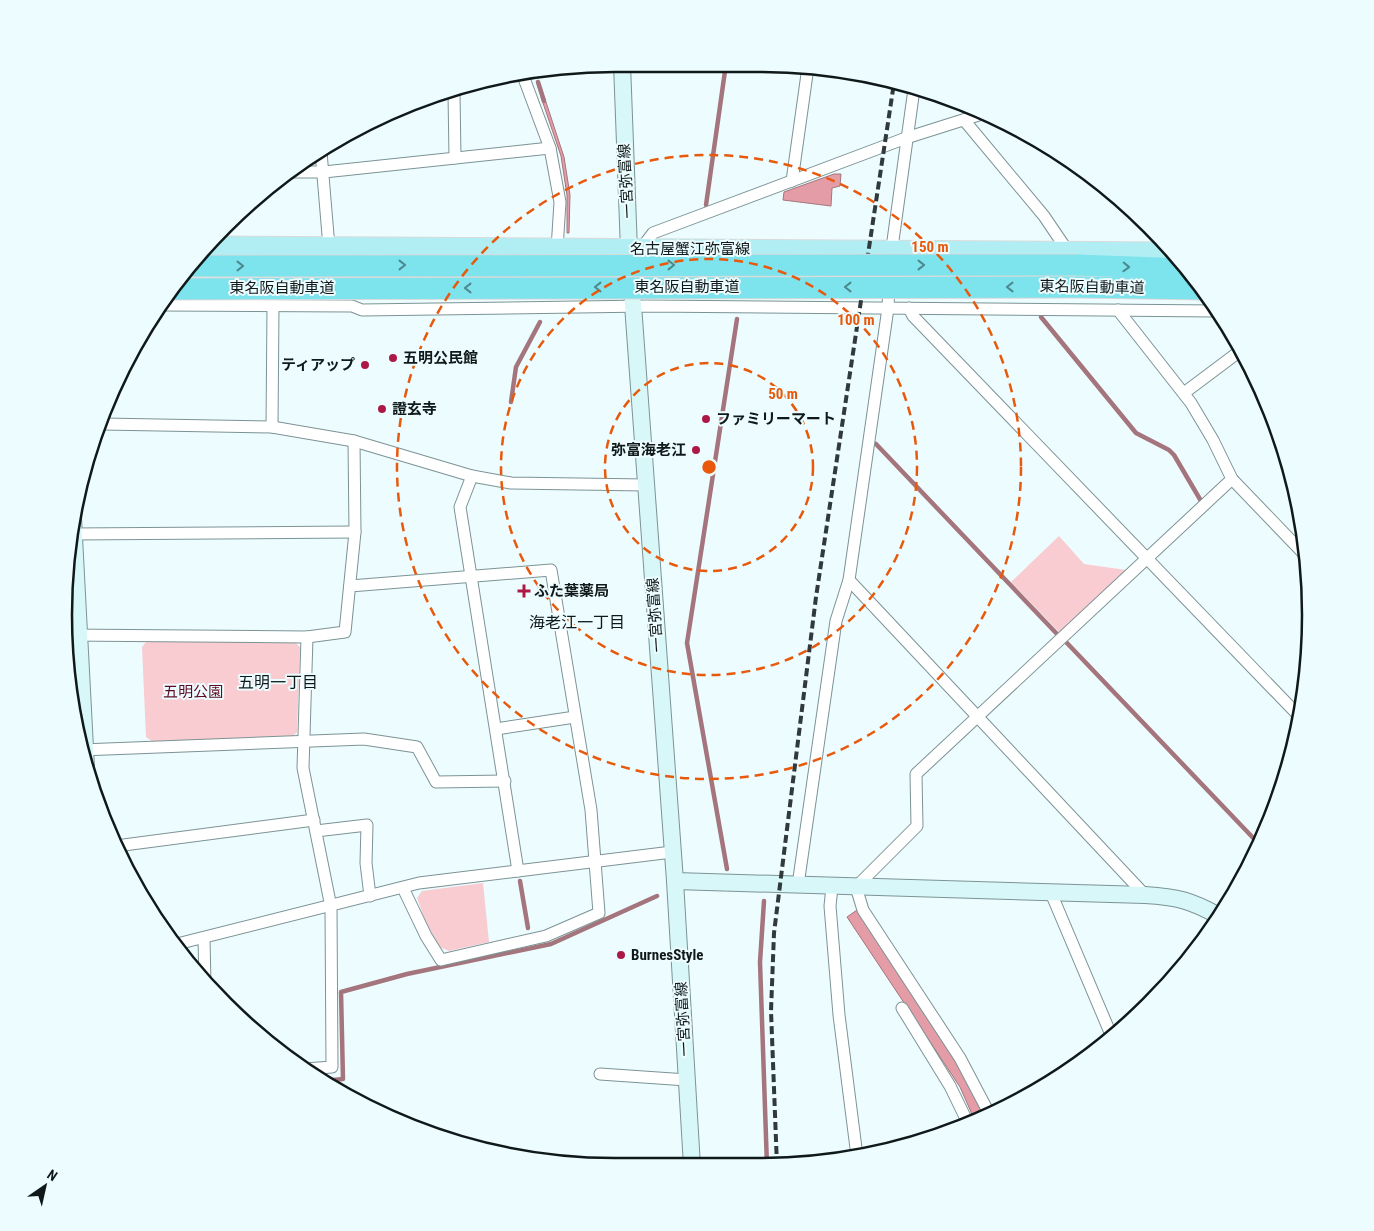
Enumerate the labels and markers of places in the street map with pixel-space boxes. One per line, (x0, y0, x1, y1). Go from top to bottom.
place label: 五明公民館 (403, 349, 478, 367)
marker: 五明公民館 (387, 352, 399, 364)
place label: ティアップ (281, 356, 355, 374)
marker: ティアップ (359, 359, 371, 371)
place label: 證玄寺 (392, 400, 437, 418)
marker: 證玄寺 (376, 403, 388, 415)
place label: ファミリーマート (716, 410, 836, 428)
marker: ファミリーマート (700, 413, 712, 425)
place label: 弥富海老江 (611, 441, 686, 459)
marker: 弥富海老江 (690, 444, 702, 456)
centre of rings (700, 458, 718, 476)
place label: ふた葉薬局 (534, 582, 609, 600)
marker: ふた葉薬局 (518, 585, 530, 597)
place label: BurnesStyle (631, 946, 703, 964)
marker: BurnesStyle (615, 949, 627, 961)

